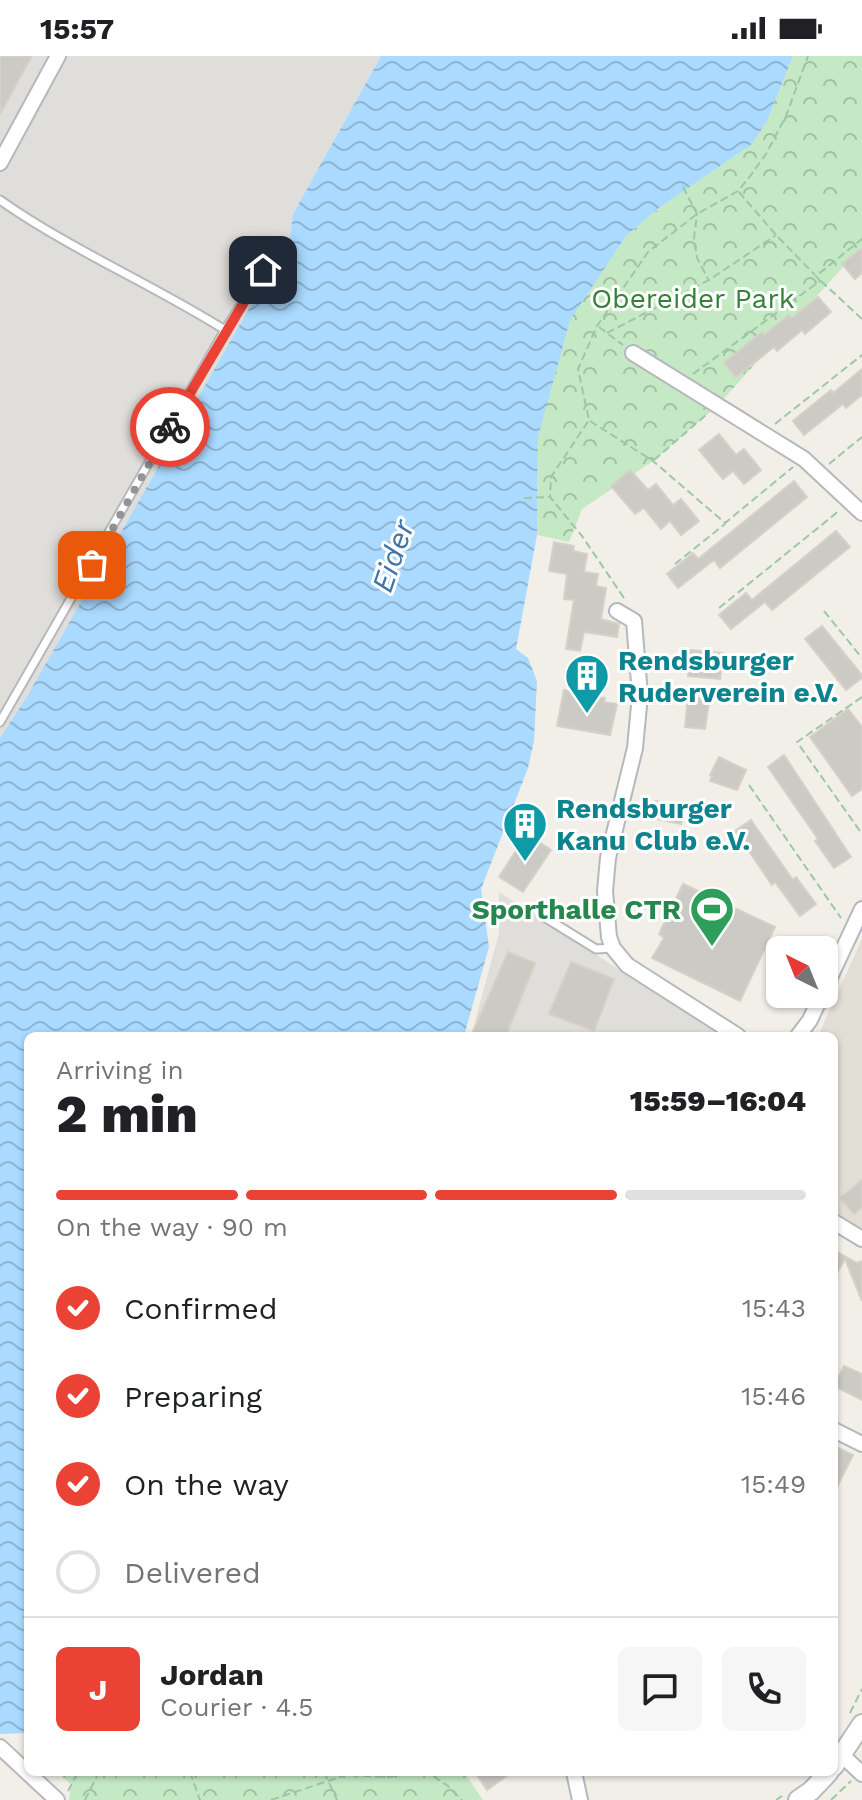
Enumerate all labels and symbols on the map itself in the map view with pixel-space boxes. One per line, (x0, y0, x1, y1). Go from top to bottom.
pin (229, 236, 297, 304)
park label: Obereider Park (591, 282, 795, 315)
courier (130, 387, 210, 467)
water label: Eider (364, 514, 422, 596)
pin (58, 531, 126, 599)
place label: Rendsburger Ruderverein e.V. (618, 644, 839, 709)
building icon: Rendsburger Ruderverein e.V. (563, 652, 611, 715)
place label: Rendsburger Kanu Club e.V. (556, 792, 750, 857)
building icon: Rendsburger Kanu Club e.V. (501, 800, 549, 863)
sports icon: Sporthalle CTR (688, 885, 736, 948)
place label: Sporthalle CTR (472, 893, 681, 926)
north arrow (766, 936, 838, 1008)

